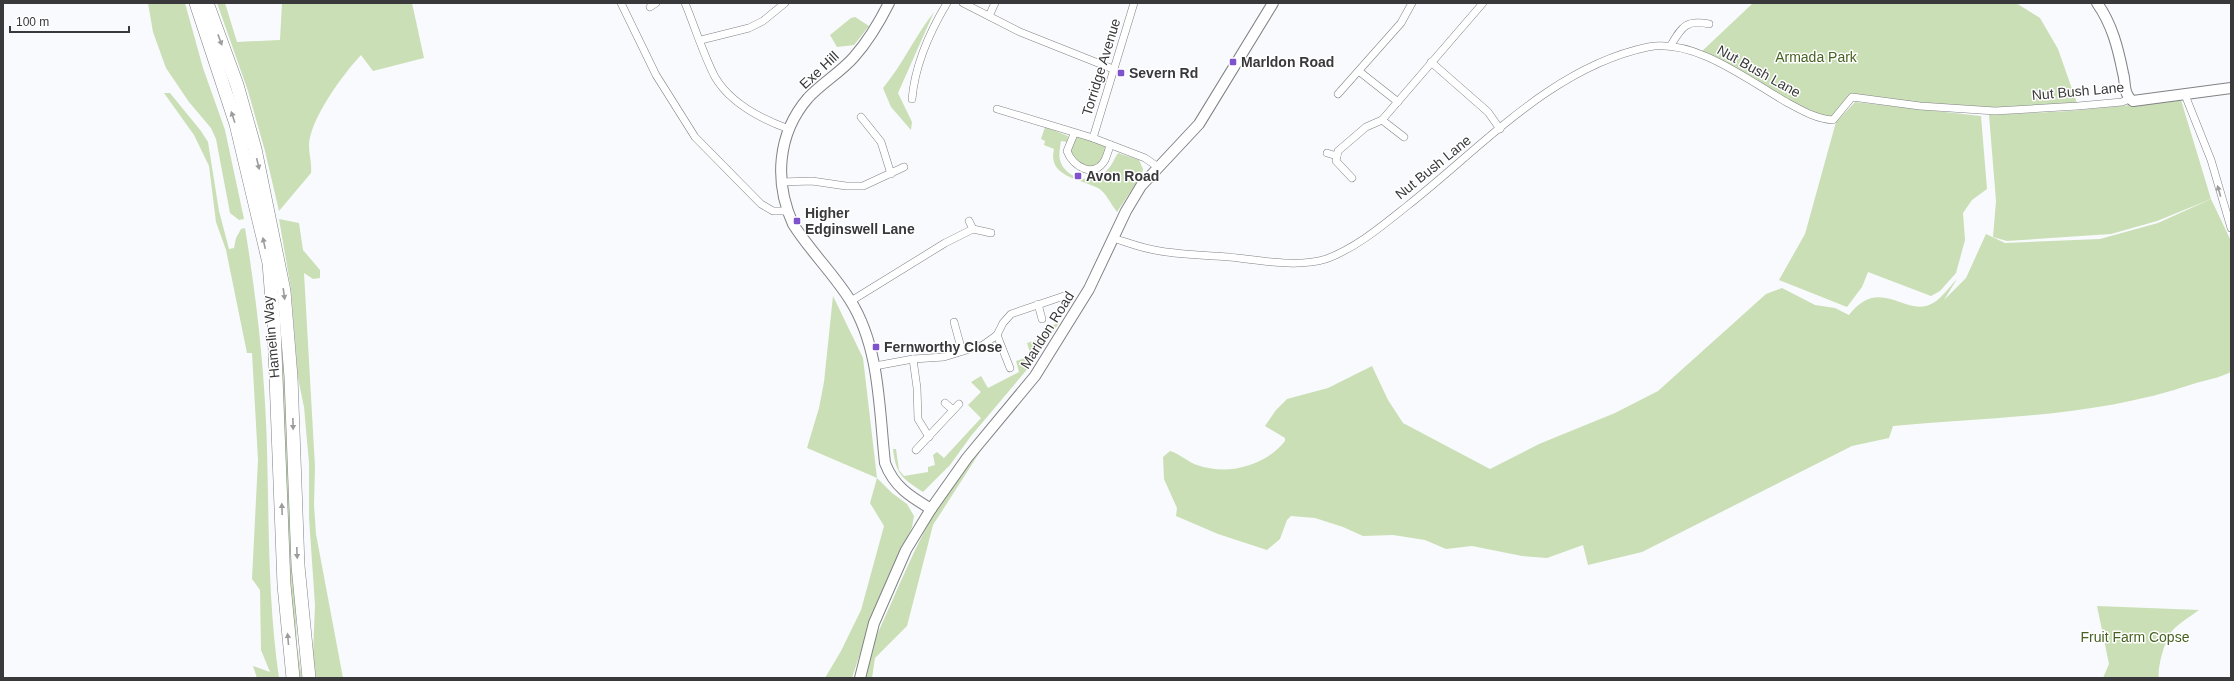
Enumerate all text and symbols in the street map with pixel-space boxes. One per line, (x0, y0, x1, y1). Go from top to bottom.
scale bar (10, 8, 129, 34)
text: 100 m (16, 15, 49, 29)
street label: Torridge Avenue (1079, 16, 1123, 118)
one-way arrow (218, 34, 224, 46)
street label: Nut Bush Lane (1715, 42, 1804, 101)
street label: Exe Hill (796, 48, 842, 92)
park label: Armada Park (1775, 49, 1858, 65)
place label: Marldon Road (1241, 54, 1334, 70)
marker: Marldon Road (1228, 57, 1238, 67)
place label: Severn Rd (1129, 65, 1198, 81)
marker: Severn Rd (1116, 68, 1126, 78)
street label: Nut Bush Lane (2031, 79, 2125, 103)
one-way arrow (230, 111, 236, 123)
street label: Nut Bush Lane (1392, 132, 1474, 202)
one-way arrow (256, 157, 262, 170)
place label: Avon Road (1086, 168, 1159, 184)
marker: Avon Road (1073, 171, 1083, 181)
one-way arrow (2216, 185, 2222, 197)
place label: Higher Edginswell Lane (805, 205, 915, 237)
marker: Higher Edginswell Lane (792, 216, 802, 226)
one-way arrow (261, 237, 267, 250)
one-way arrow (281, 288, 287, 300)
street label: Marldon Road (1017, 288, 1077, 372)
street label: Hamelin Way (259, 295, 283, 379)
place label: Fernworthy Close (884, 339, 1002, 355)
marker: Fernworthy Close (871, 342, 881, 352)
one-way arrow (290, 418, 296, 431)
one-way arrow (278, 503, 285, 515)
one-way arrow (294, 547, 301, 559)
park label: Fruit Farm Copse (2081, 629, 2190, 645)
one-way arrow (285, 633, 292, 645)

